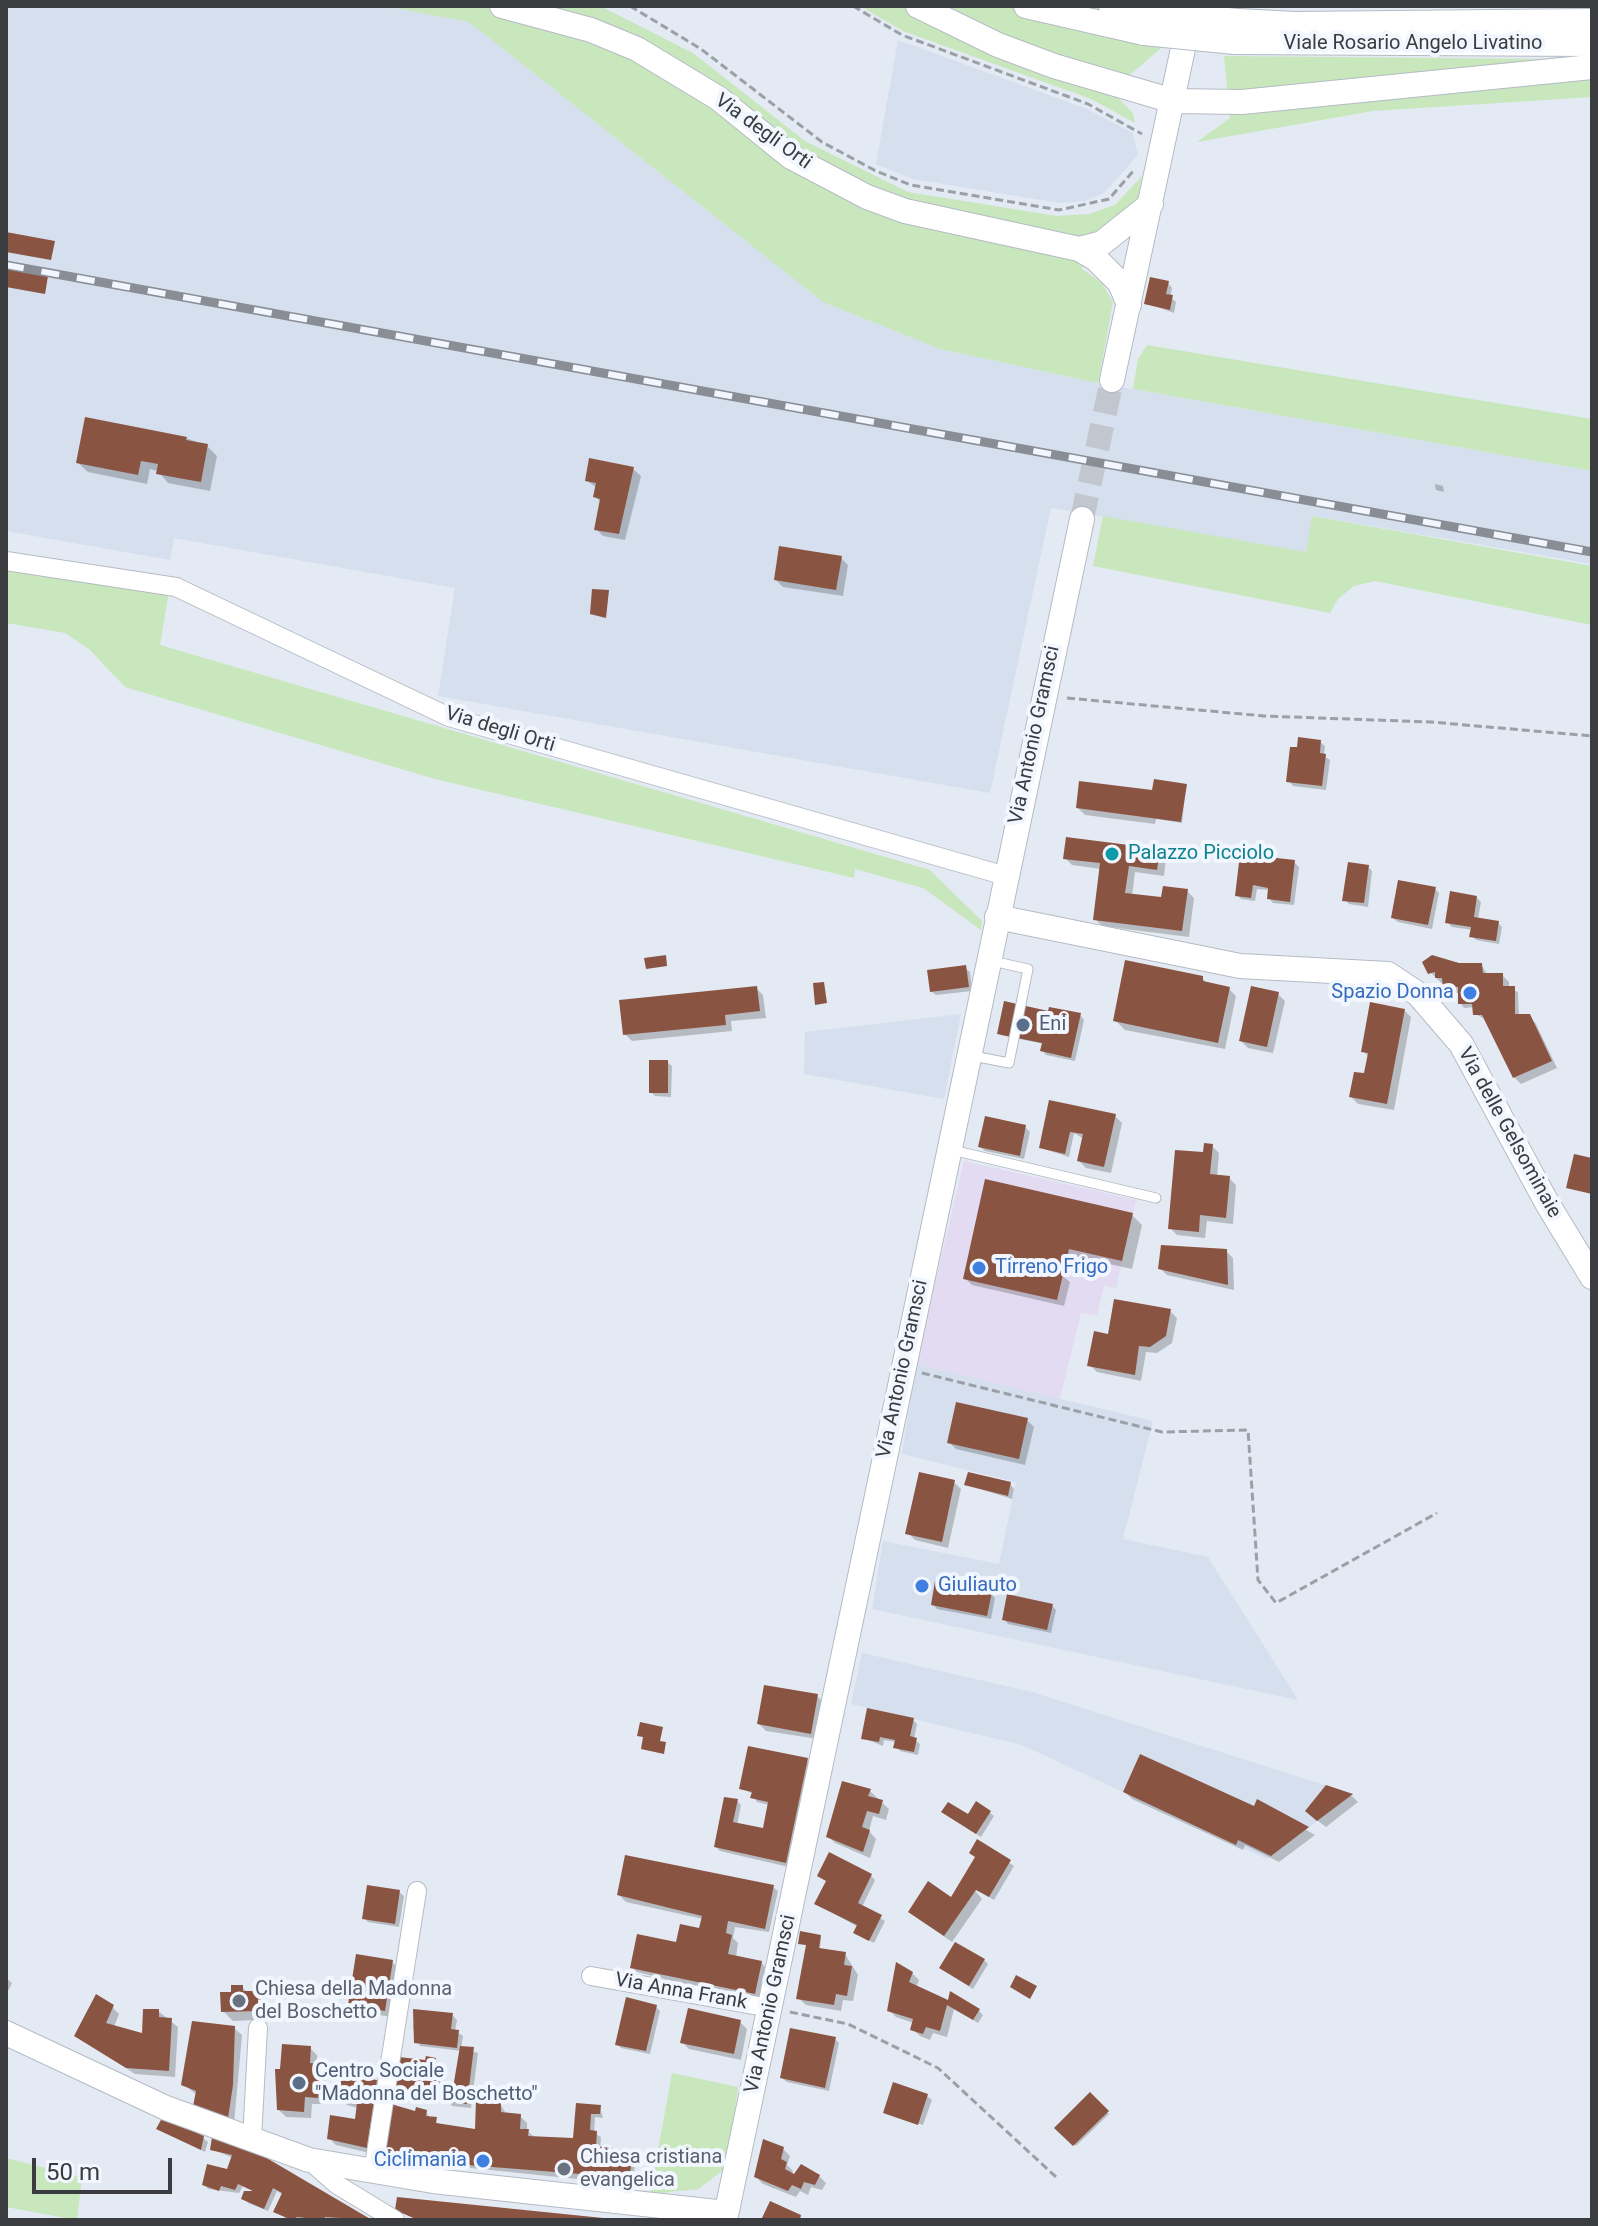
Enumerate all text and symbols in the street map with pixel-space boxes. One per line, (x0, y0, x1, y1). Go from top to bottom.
street label: Viale Rosario Angelo Livatino (1284, 32, 1542, 56)
street label: Via degli Orti (710, 89, 816, 175)
street label: Via Antonio Gramsci (1004, 644, 1066, 826)
street label: Via degli Orti (442, 702, 558, 758)
place label: Palazzo Picciolo (1128, 842, 1274, 866)
marker: Palazzo Picciolo (1103, 845, 1121, 863)
place label: Spazio Donna (1331, 981, 1454, 1005)
marker: Spazio Donna (1461, 984, 1479, 1002)
place label: Eni (1039, 1013, 1066, 1037)
marker: Eni (1014, 1016, 1032, 1034)
street label: Via delle Gelsominaie (1452, 1044, 1566, 1222)
place label: Tirreno Frigo (995, 1256, 1108, 1280)
marker: Tirreno Frigo (970, 1259, 988, 1277)
street label: Via Antonio Gramsci (872, 1278, 934, 1460)
place label: Giuliauto (938, 1574, 1017, 1598)
marker: Giuliauto (913, 1577, 931, 1595)
street label: Via Antonio Gramsci (740, 1913, 802, 2095)
street label: Via Anna Frank (613, 1969, 749, 2015)
place label: Chiesa della Madonna del Boschetto (255, 1978, 452, 2025)
marker: Chiesa della Madonna del Boschetto (230, 1992, 248, 2010)
place label: Centro Sociale "Madonna del Boschetto" (315, 2060, 538, 2107)
marker: Centro Sociale "Madonna del Boschetto" (290, 2074, 308, 2092)
scale bar (36, 2142, 176, 2192)
place label: Chiesa cristiana evangelica (580, 2146, 722, 2193)
place label: Ciclimania (374, 2149, 467, 2173)
marker: Ciclimania (474, 2152, 492, 2170)
text: 50 m (46, 2158, 100, 2186)
marker: Chiesa cristiana evangelica (555, 2160, 573, 2178)

